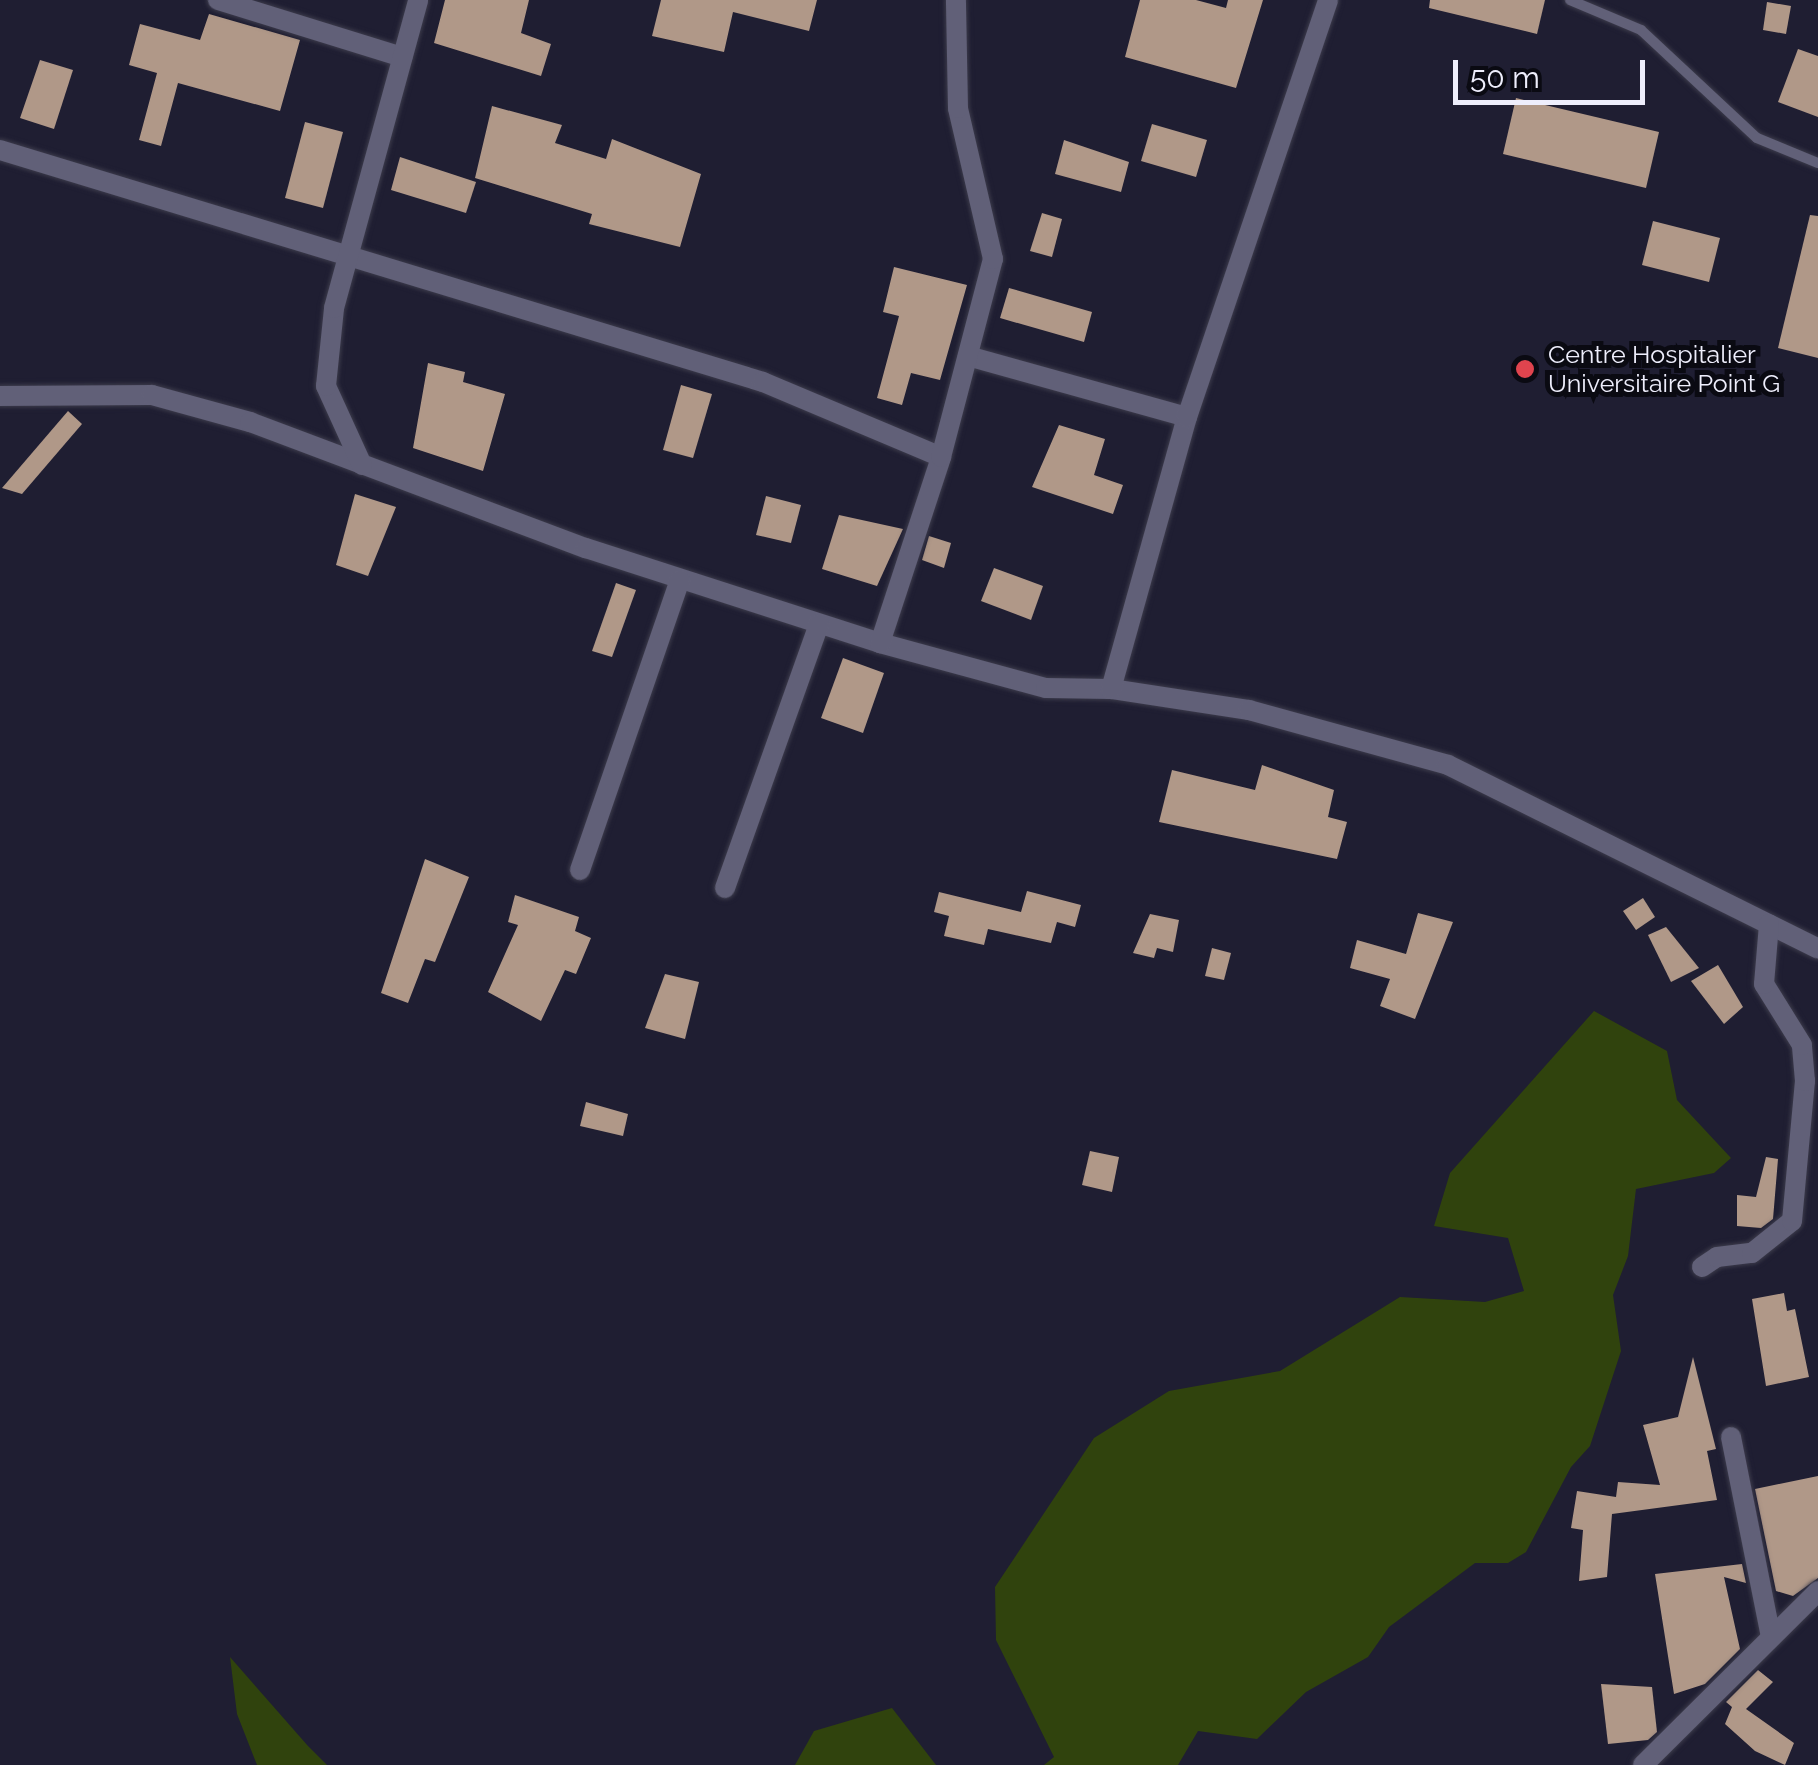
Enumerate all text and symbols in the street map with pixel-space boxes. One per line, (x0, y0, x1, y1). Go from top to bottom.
scale bar (1458, 40, 1650, 102)
text: 50 m (1470, 60, 1540, 95)
place label: Centre Hospitalier Universitaire Point G (1548, 340, 1780, 399)
marker: Centre Hospitalier Universitaire Point G (1512, 356, 1538, 382)

